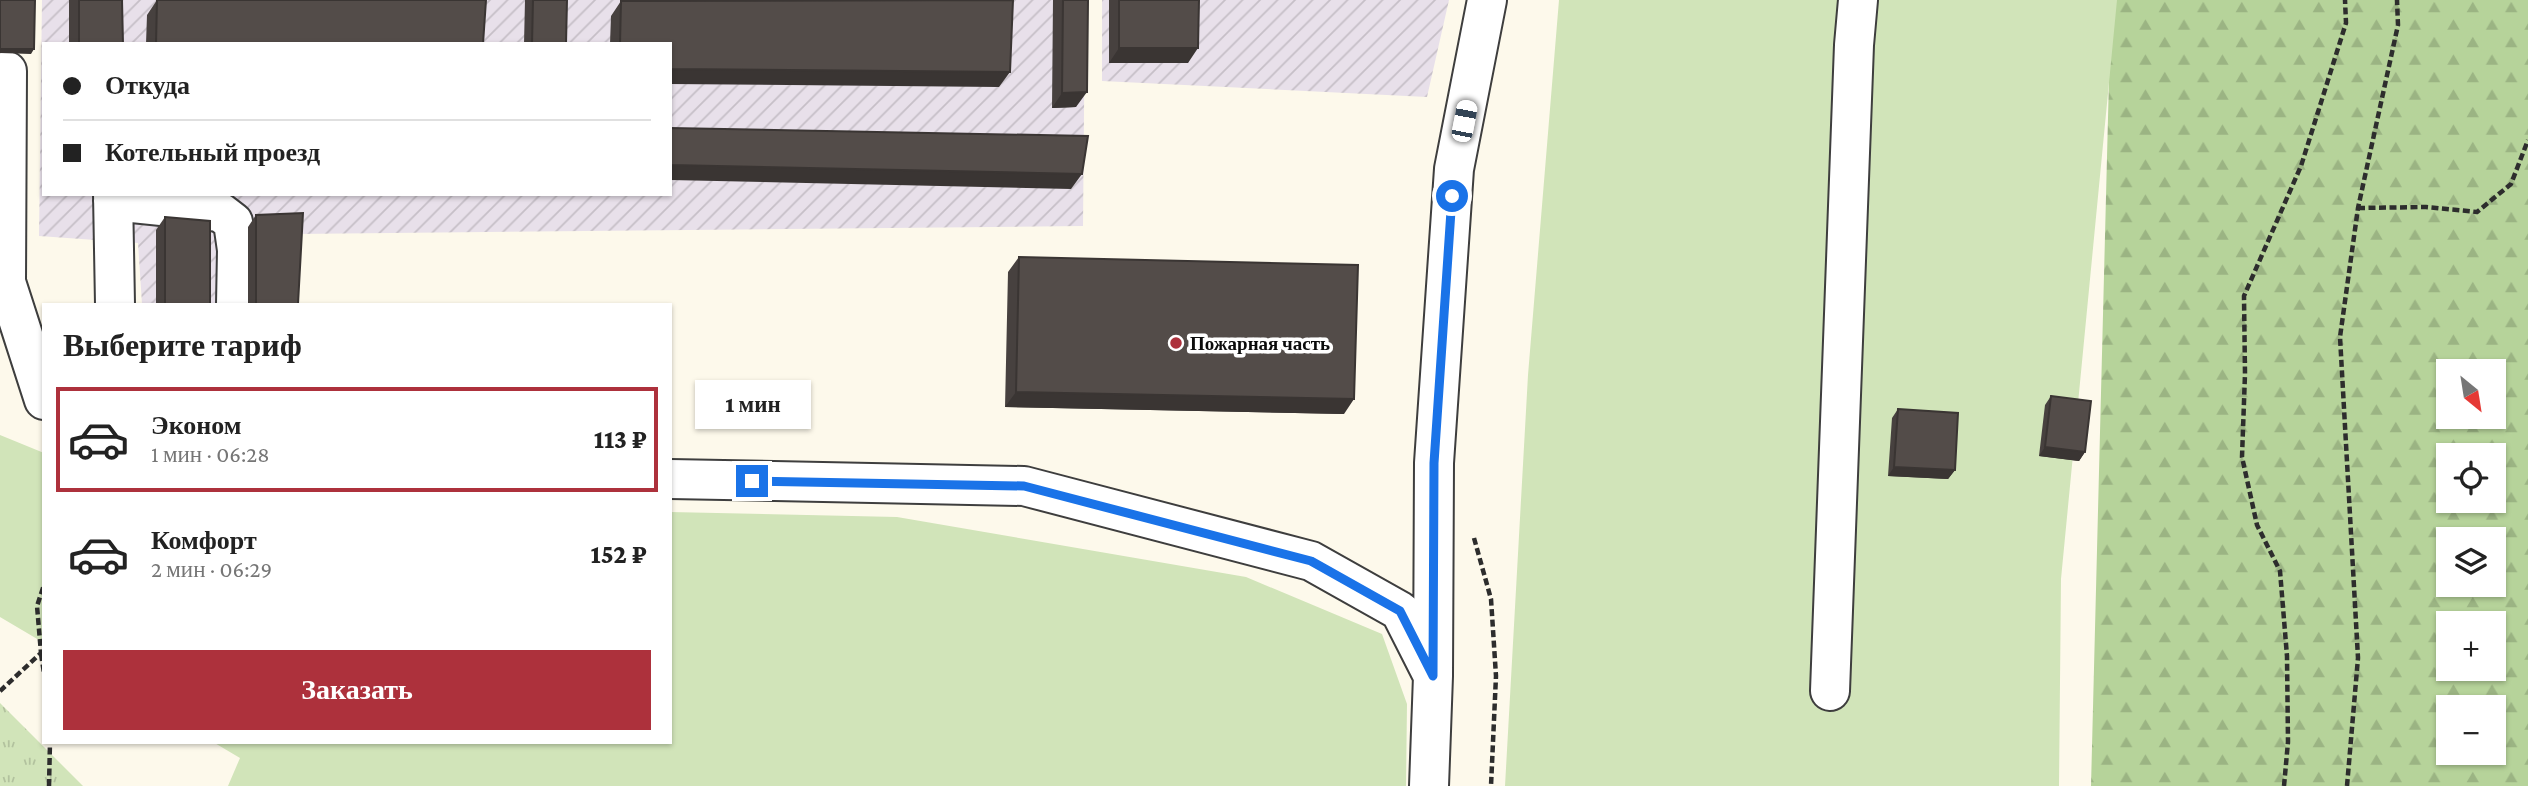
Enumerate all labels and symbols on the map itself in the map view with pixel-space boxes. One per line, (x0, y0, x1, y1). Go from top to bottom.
car (1450, 98, 1479, 144)
route start (1436, 180, 1468, 212)
place label: Пожарная часть (1190, 333, 1330, 354)
marker: Пожарная часть (1168, 335, 1184, 351)
north arrow (2436, 359, 2506, 429)
callout: 1 мин (694, 379, 810, 428)
route end (736, 465, 768, 497)

